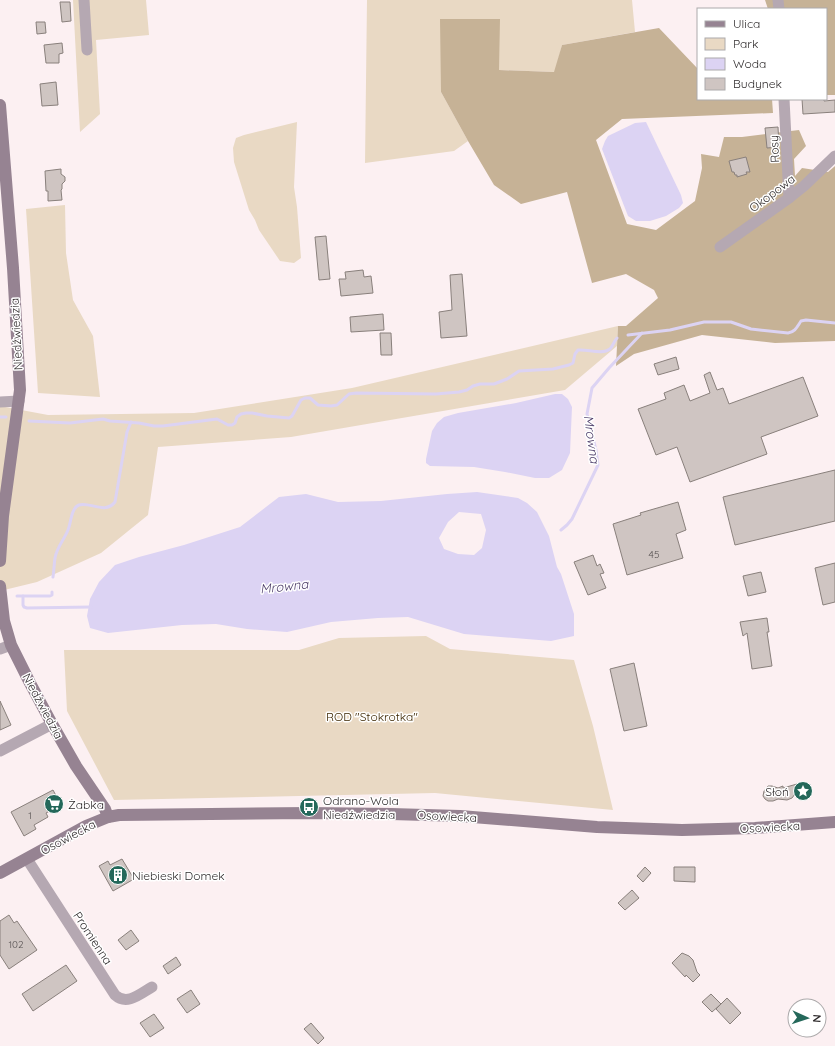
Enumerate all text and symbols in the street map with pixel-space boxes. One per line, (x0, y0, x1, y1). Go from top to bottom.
legend (697, 8, 827, 100)
text: Ulica (733, 16, 760, 31)
text: Park (733, 36, 758, 51)
text: Woda (733, 56, 766, 71)
text: Budynek (733, 76, 782, 91)
street label: Rosy (766, 135, 782, 163)
street label: Okopowa (746, 171, 798, 215)
street label: Niedźwiedzia (7, 297, 25, 371)
water label: Mrowna (581, 414, 603, 465)
house number: 45 (649, 548, 659, 561)
water label: Mrowna (259, 575, 310, 596)
street label: Niedźwiedzia (19, 671, 67, 741)
park label: ROD "Stokrotka" (326, 709, 418, 724)
place icon: Słoń (792, 780, 814, 802)
place label: Słoń (765, 784, 789, 799)
supermarket icon: Żabka (43, 793, 65, 815)
place label: Odrano-Wola Niedźwiedzia (323, 793, 399, 822)
bus stop icon: Odrano-Wola Niedźwiedzia (298, 796, 320, 818)
place label: Żabka (68, 797, 104, 812)
street label: Osowiecka (416, 807, 478, 825)
house number: 1 (28, 809, 32, 822)
street label: Osowiecka (38, 816, 98, 858)
street label: Osowiecka (739, 818, 801, 836)
building icon: Niebieski Domek (107, 864, 129, 886)
place label: Niebieski Domek (132, 868, 225, 883)
street label: Promienna (70, 909, 116, 967)
house number: 102 (8, 938, 24, 951)
north arrow (787, 998, 827, 1038)
text: N (810, 1014, 824, 1023)

